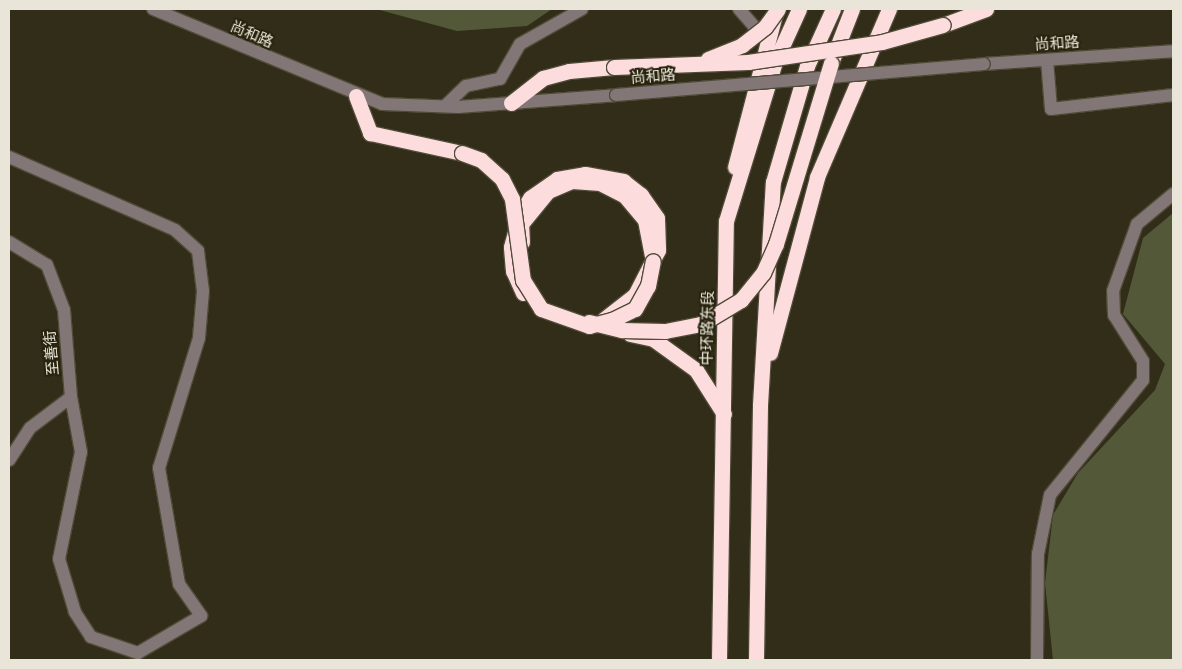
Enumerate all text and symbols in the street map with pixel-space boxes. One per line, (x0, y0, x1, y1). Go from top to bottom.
street label: 尚和路 (228, 17, 276, 51)
street label: 尚和路 (1034, 32, 1080, 54)
street label: 尚和路 (630, 65, 676, 87)
street label: 中环路东段 (697, 290, 717, 366)
street label: 至善街 (40, 330, 62, 376)

